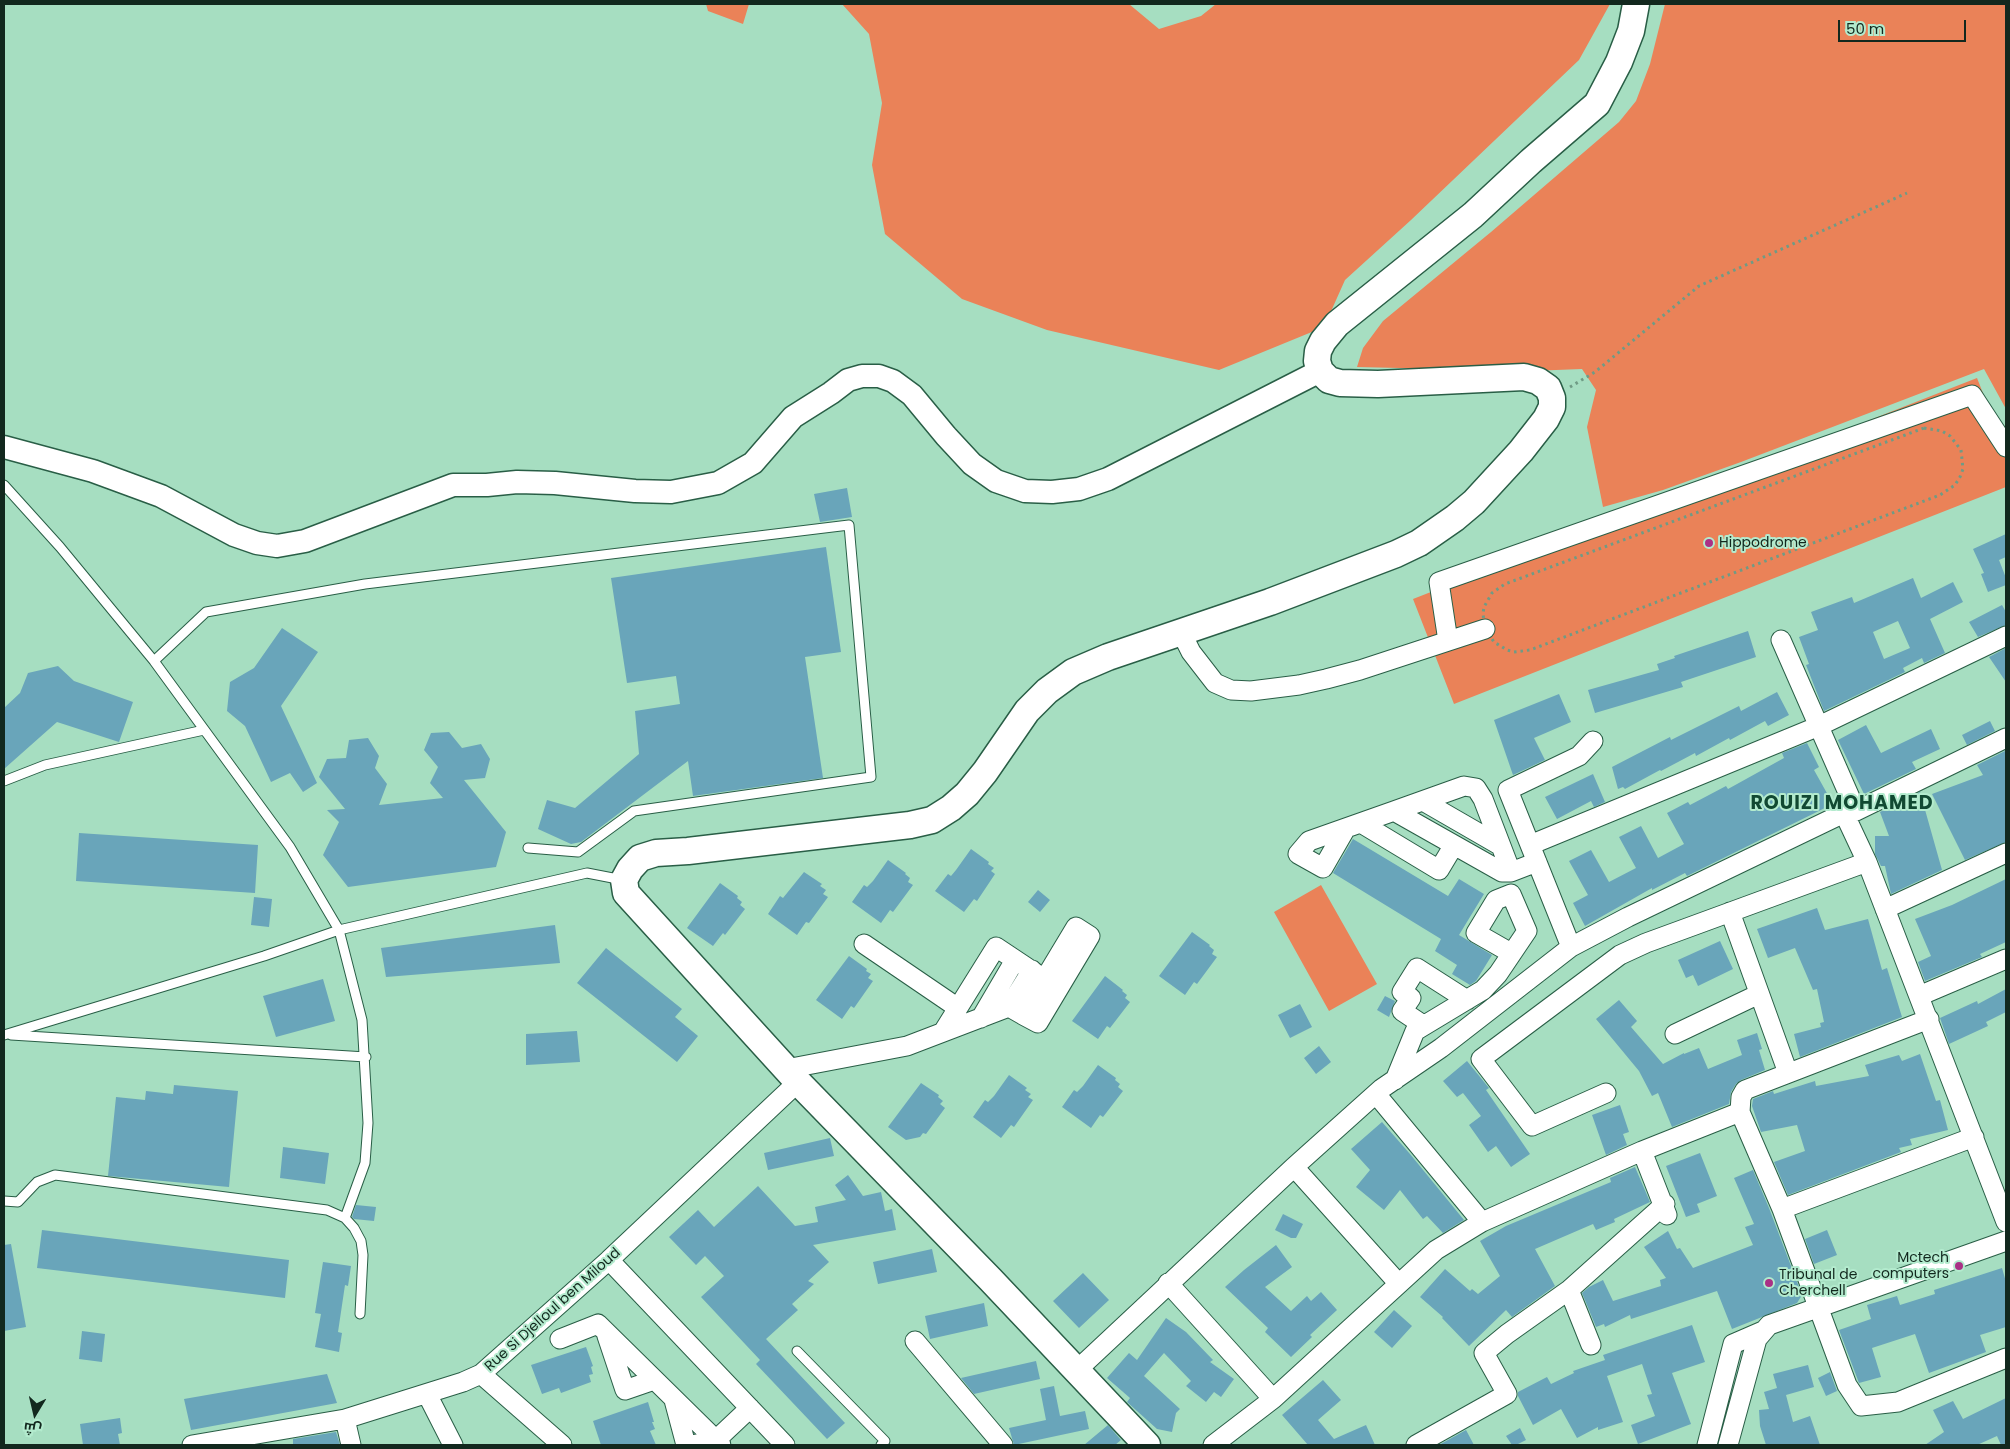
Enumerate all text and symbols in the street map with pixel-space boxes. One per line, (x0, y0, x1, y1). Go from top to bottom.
scale bar (1840, 10, 1968, 42)
text: 50 m (1846, 18, 1884, 39)
place label: Hippodrome (1719, 535, 1807, 551)
marker: Hippodrome (1703, 537, 1715, 549)
district label: ROUIZI MOHAMED (1749, 793, 1935, 815)
street label: Rue Si Djelloul ben Miloud (482, 1245, 624, 1375)
place label: Mctech computers (1872, 1250, 1949, 1282)
marker: Mctech computers (1953, 1260, 1965, 1272)
place label: Tribunal de Cherchell (1779, 1267, 1857, 1300)
marker: Tribunal de Cherchell (1763, 1277, 1775, 1289)
north arrow (10, 1389, 60, 1439)
text: ش (22, 1418, 43, 1440)

